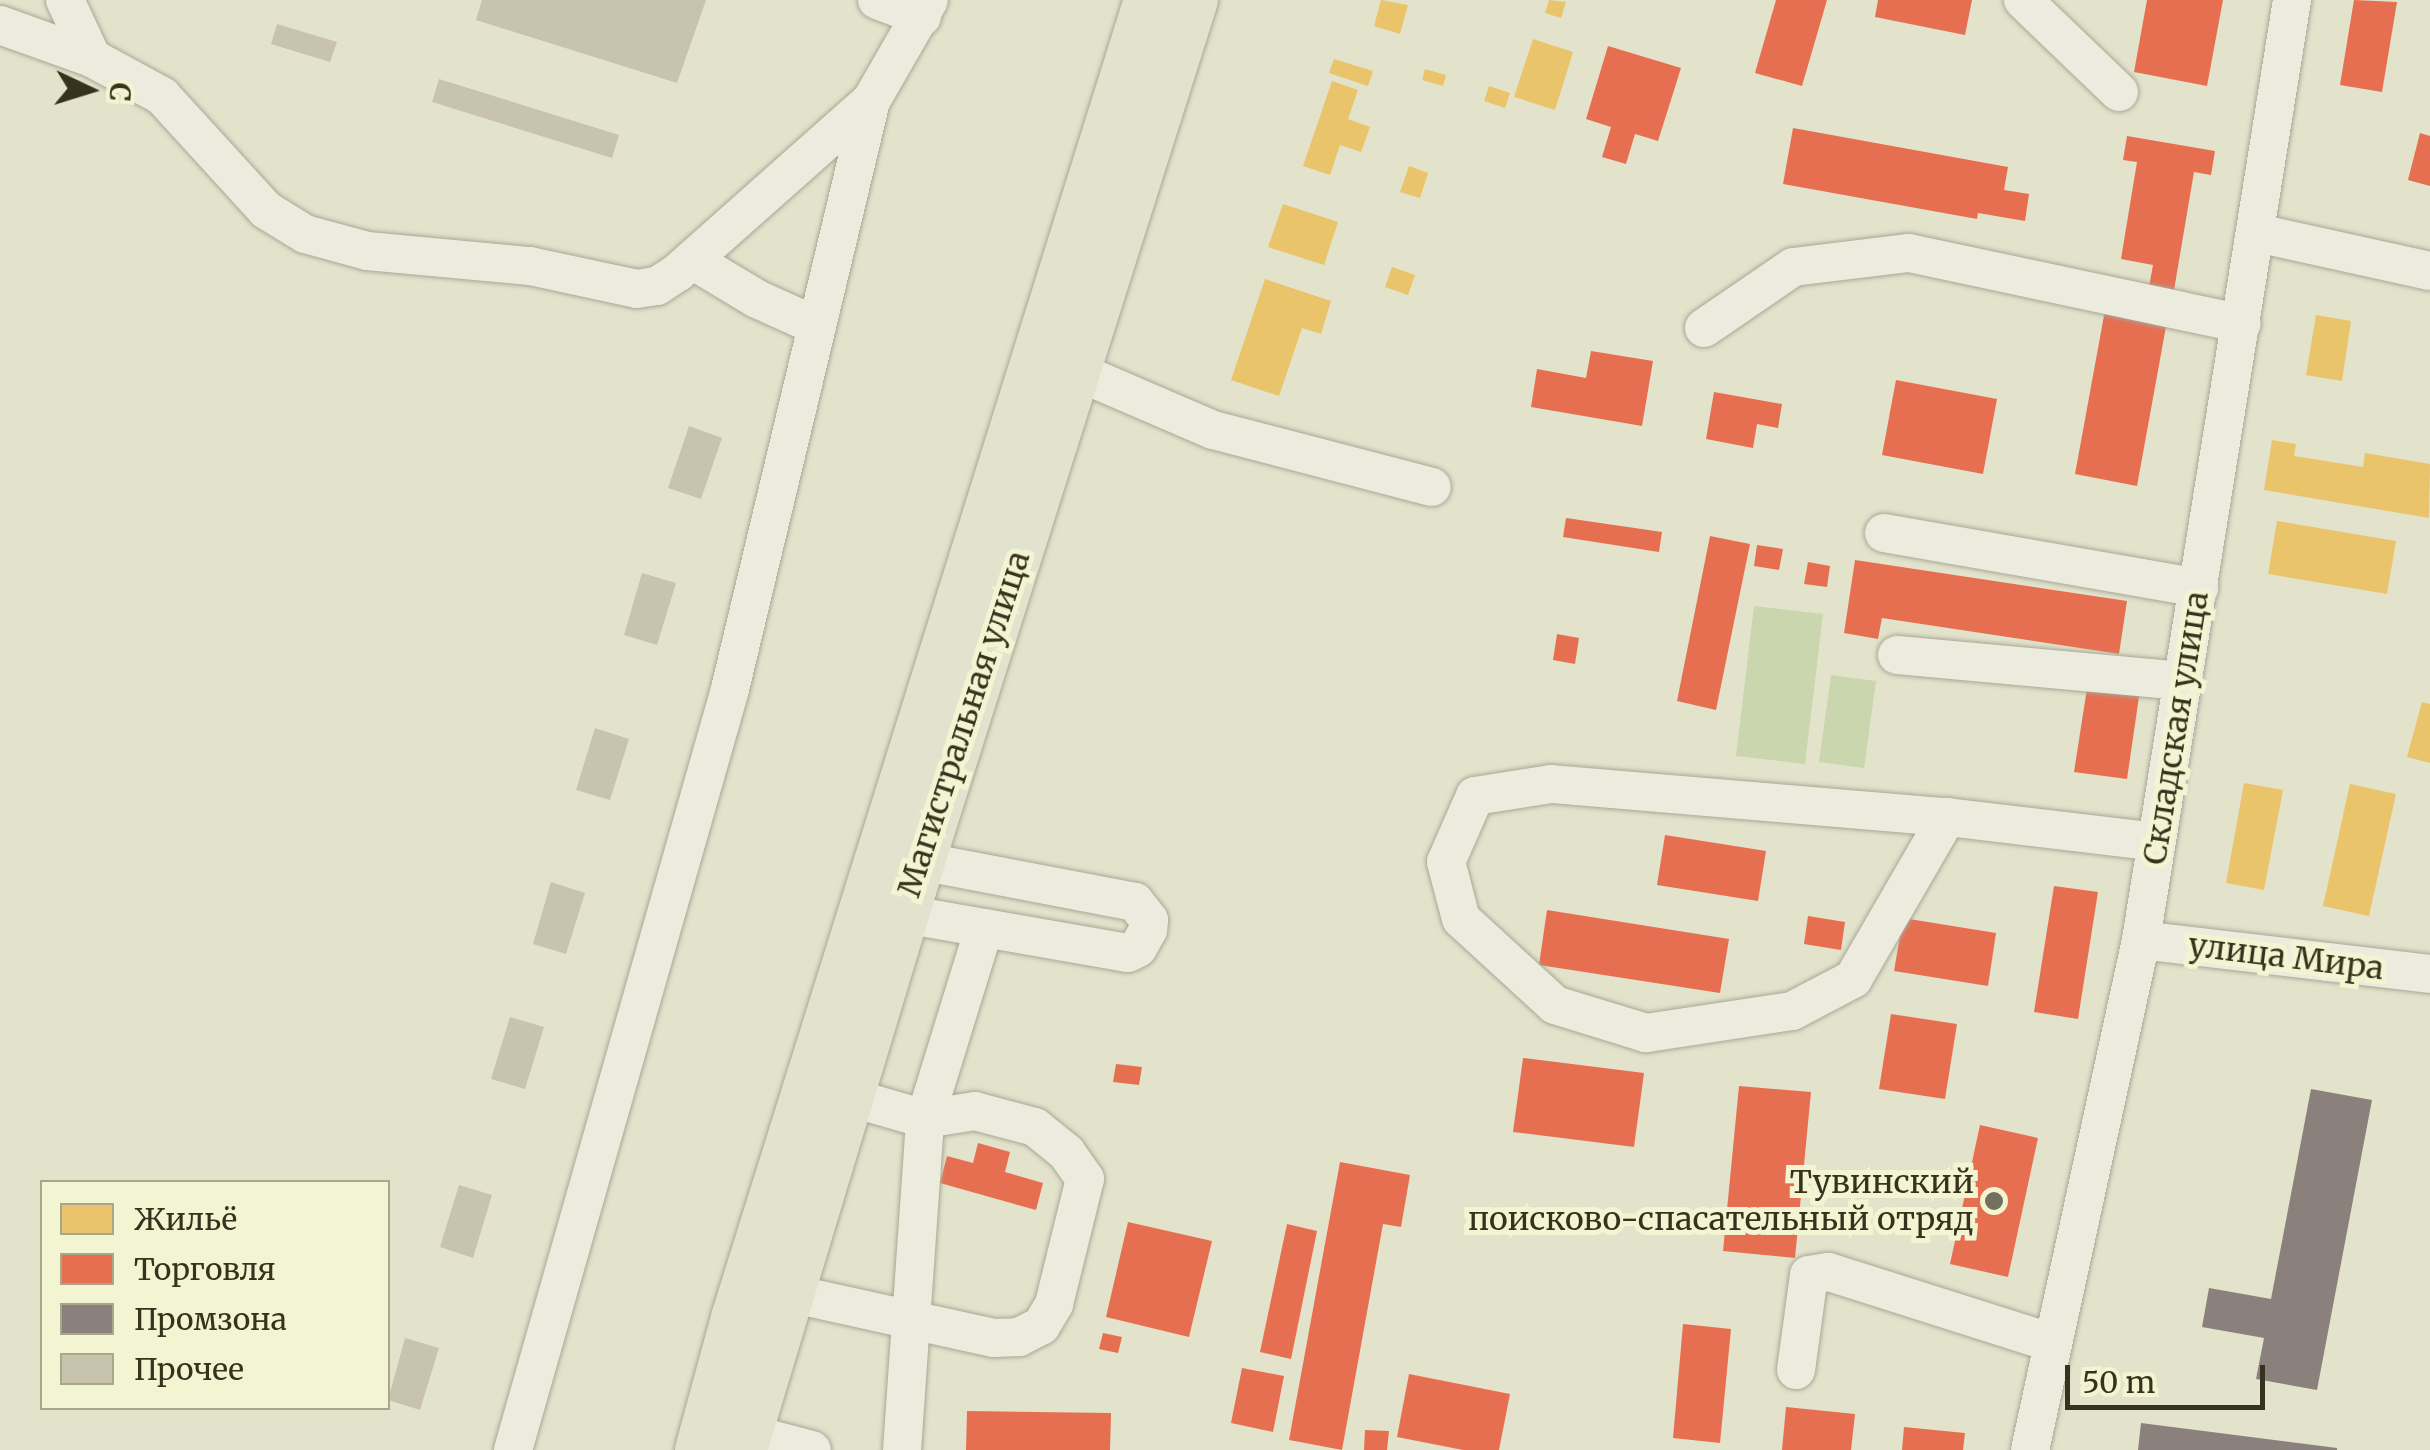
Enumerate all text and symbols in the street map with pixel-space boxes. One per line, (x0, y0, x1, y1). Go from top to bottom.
north arrow (40, 40, 140, 140)
text: С (101, 82, 139, 103)
street label: Магистральная улица (890, 546, 1038, 902)
street label: Складская улица (2135, 589, 2217, 867)
street label: улица Мира (2186, 926, 2386, 988)
place label: Тувинский поисково-спасательный отряд (1468, 1164, 1974, 1239)
legend (40, 1180, 390, 1410)
marker: Тувинский поисково-спасательный отряд (1983, 1190, 2005, 1212)
text: Жильё (134, 1200, 237, 1238)
text: Торговля (134, 1250, 276, 1288)
text: Промзона (134, 1300, 287, 1338)
scale bar (2070, 1345, 2270, 1407)
text: Прочее (134, 1350, 244, 1388)
text: 50 m (2082, 1363, 2155, 1401)

